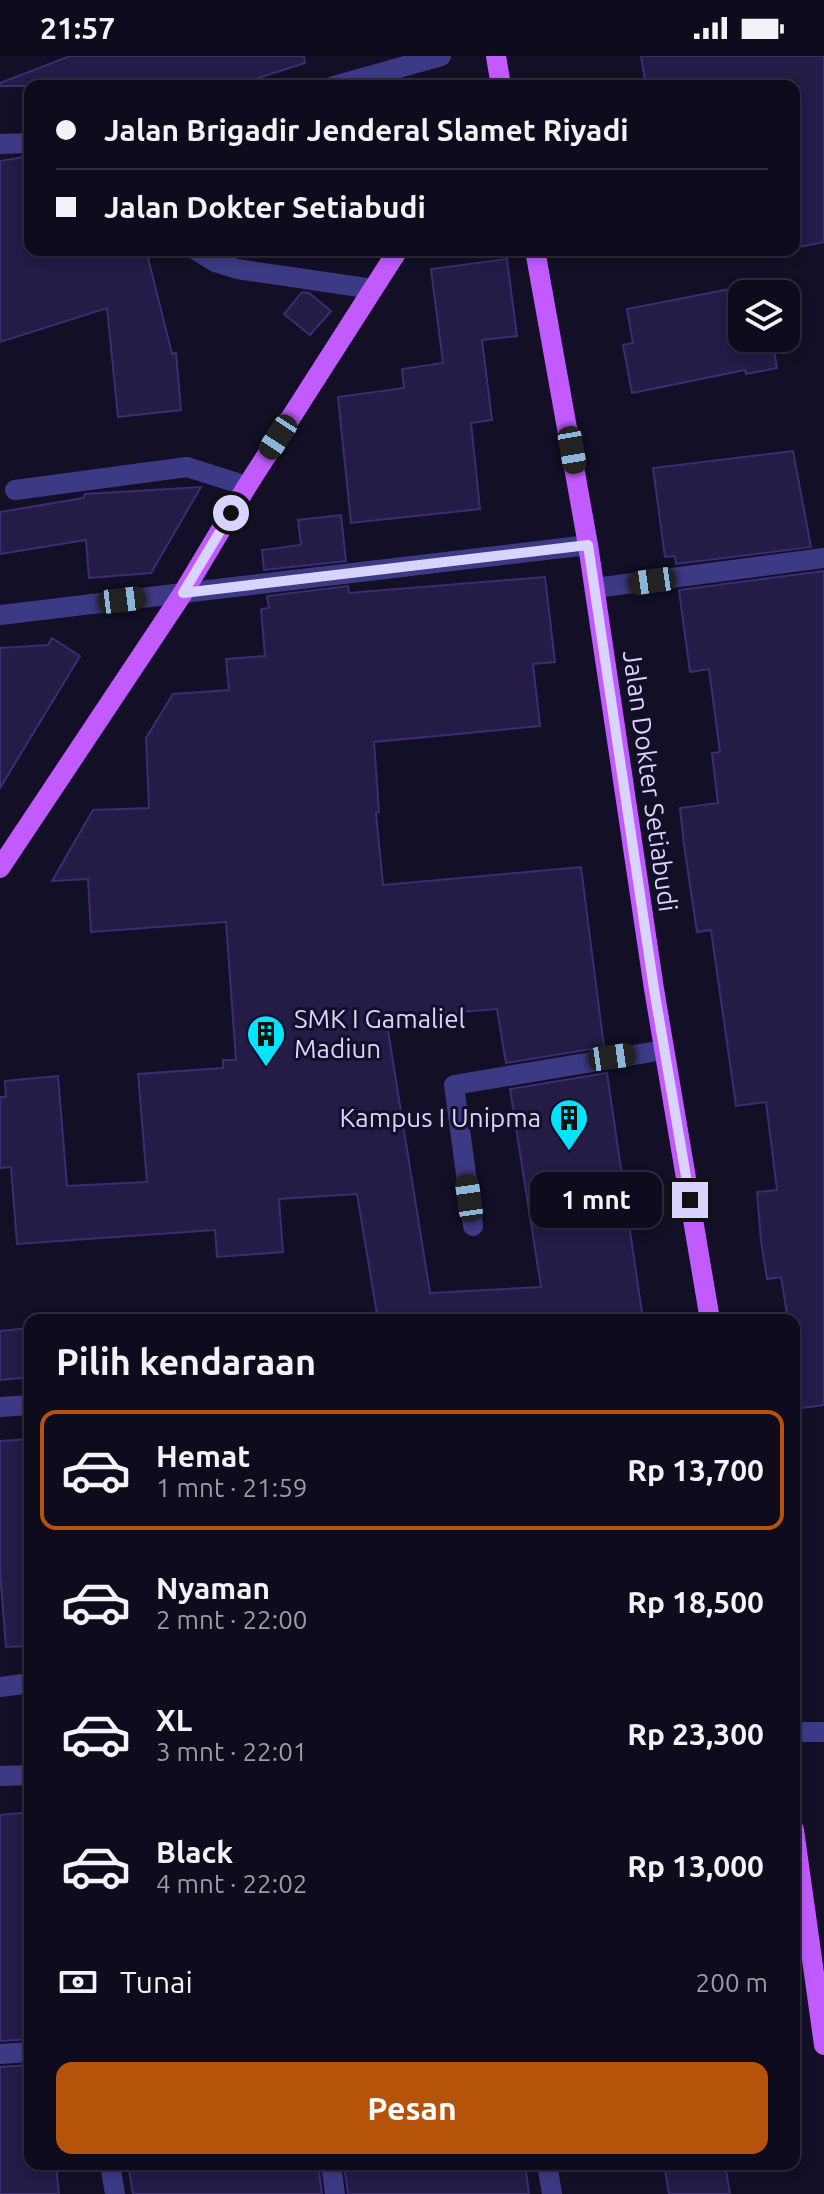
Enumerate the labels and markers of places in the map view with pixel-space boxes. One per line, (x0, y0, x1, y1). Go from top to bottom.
place label: SMK I Gamaliel Madiun (294, 1004, 466, 1063)
building icon: SMK I Gamaliel Madiun (245, 1013, 287, 1068)
building icon: Kampus I Unipma (548, 1097, 590, 1152)
place label: Kampus I Unipma (340, 1103, 541, 1132)

